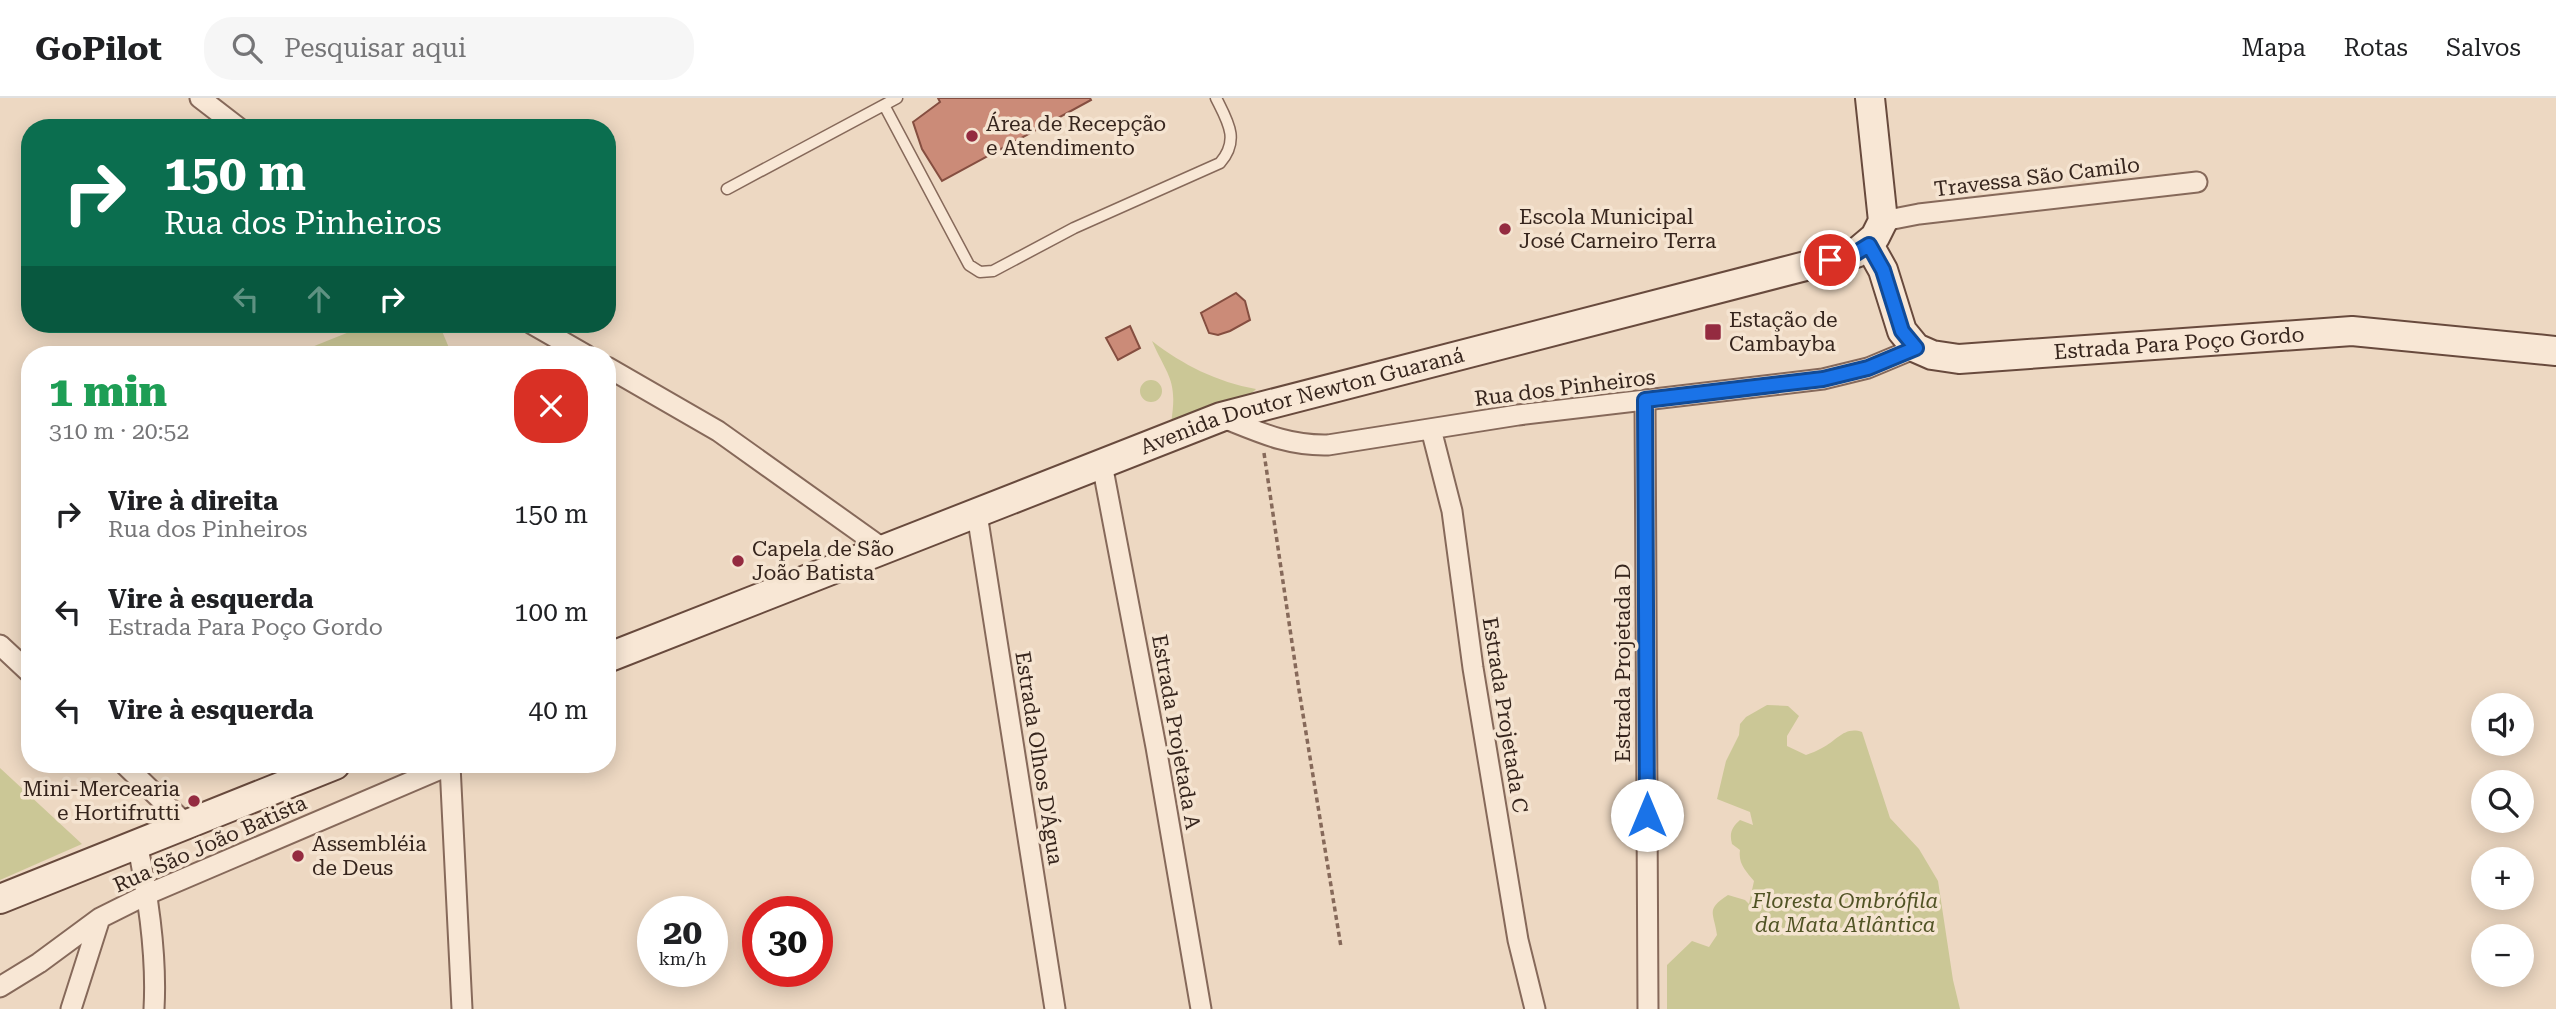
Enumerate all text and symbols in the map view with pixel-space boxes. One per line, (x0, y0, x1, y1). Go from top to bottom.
search box (204, 17, 694, 80)
text: GoPilot (35, 29, 162, 68)
icon: search (228, 29, 266, 67)
text: Pesquisar aqui (284, 33, 466, 63)
text: Mapa (2242, 34, 2306, 62)
text: Rotas (2344, 34, 2408, 62)
text: Salvos (2446, 34, 2521, 62)
place label: Área de Recepção e Atendimento (986, 111, 1166, 160)
marker: Área de Recepção e Atendimento (964, 128, 980, 144)
text: 150 m (164, 145, 306, 202)
icon: right (49, 147, 140, 238)
street label: Travessa São Camilo (1933, 152, 2141, 202)
text: Rua dos Pinheiros (164, 204, 442, 242)
place label: Escola Municipal José Carneiro Terra (1519, 205, 1717, 253)
marker: Escola Municipal José Carneiro Terra (1497, 221, 1513, 237)
pin (1800, 230, 1860, 290)
icon: arrive (1811, 241, 1849, 279)
icon: left (227, 280, 265, 318)
icon: ahead (300, 280, 338, 318)
icon: right (373, 280, 411, 318)
place label: Estação de Cambayba (1729, 308, 1838, 356)
marker: Estação de Cambayba (1703, 322, 1723, 342)
street label: Estrada Para Poço Gordo (2053, 322, 2305, 364)
street label: Avenida Doutor Newton Guaraná (1137, 343, 1467, 459)
street label: Rua dos Pinheiros (1473, 365, 1657, 411)
text: 1 min (49, 367, 167, 416)
button: close (514, 369, 588, 443)
text: 310 m · 20:52 (49, 418, 189, 445)
text: Vire à direita (108, 486, 278, 516)
icon: right (49, 495, 87, 533)
text: 150 m (514, 499, 588, 529)
text: Rua dos Pinheiros (108, 516, 308, 543)
place label: Capela de São João Batista (752, 537, 894, 585)
marker: Capela de São João Batista (730, 553, 746, 569)
street label: Estrada Projetada D (1611, 563, 1635, 763)
text: Vire à esquerda (108, 584, 313, 614)
icon: left (49, 593, 87, 631)
text: 100 m (514, 597, 588, 627)
text: Estrada Para Poço Gordo (108, 614, 383, 641)
street label: Estrada Projetada C (1478, 615, 1532, 815)
street label: Estrada Projetada A (1147, 633, 1205, 832)
street label: Estrada Olhos D'Água (1010, 649, 1069, 867)
icon: left (49, 691, 87, 729)
map controls (2471, 693, 2534, 987)
button: sound (2471, 693, 2534, 756)
text: Vire à esquerda (108, 695, 313, 725)
text: 40 m (529, 695, 588, 725)
button: search (2471, 770, 2534, 833)
place label: Mini-Mercearia e Hortifrutti (23, 777, 181, 825)
position arrow (1610, 778, 1684, 852)
street label: Rua São João Batista (110, 790, 311, 897)
marker: Mini-Mercearia e Hortifrutti (186, 793, 202, 809)
place label: Assembléia de Deus (312, 832, 427, 880)
button: + (2471, 847, 2534, 910)
marker: Assembléia de Deus (290, 848, 306, 864)
park label: Floresta Ombrófila da Mata Atlântica (1751, 889, 1938, 937)
speed limit sign: 30 (742, 896, 833, 987)
text: 20 (663, 912, 702, 953)
button: − (2471, 924, 2534, 987)
text: km/h (658, 948, 707, 969)

